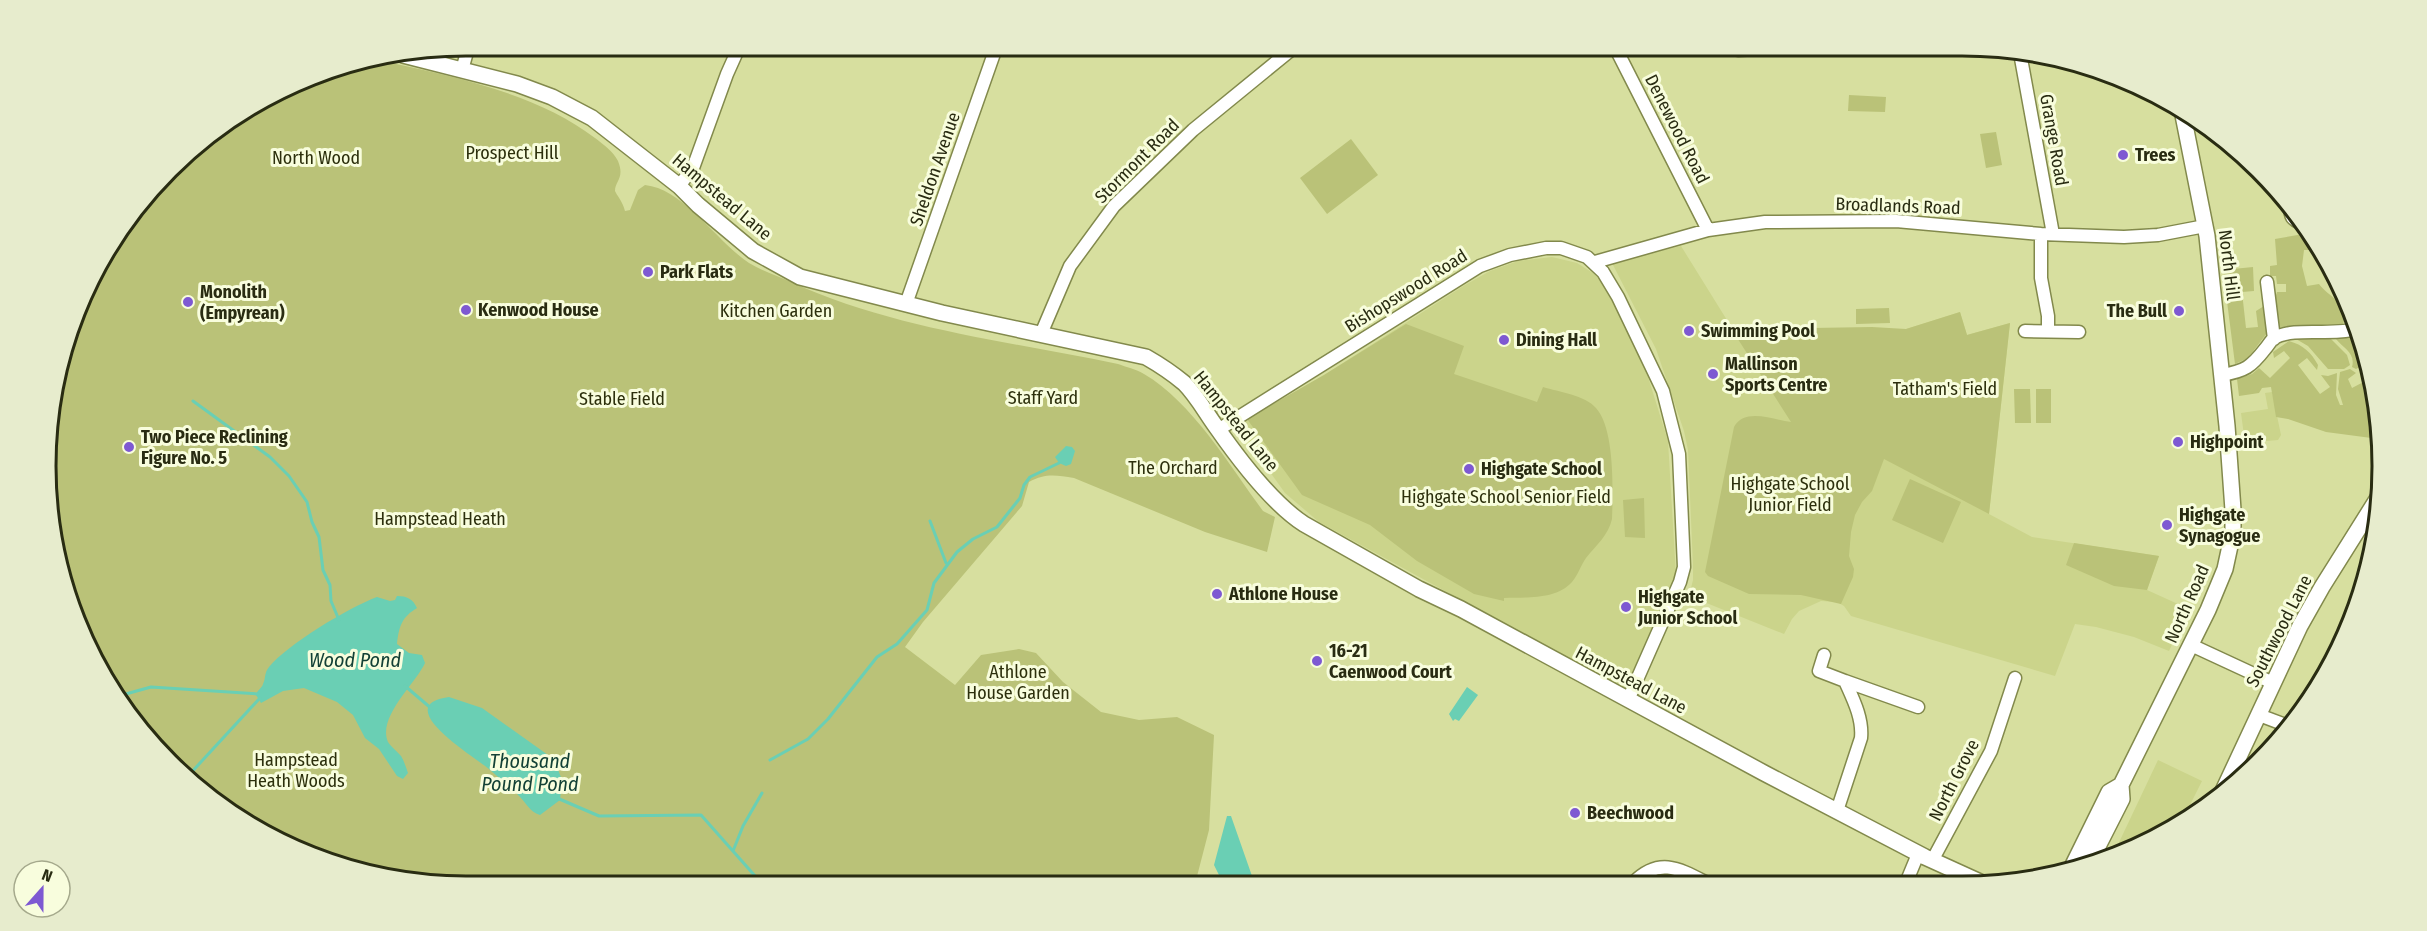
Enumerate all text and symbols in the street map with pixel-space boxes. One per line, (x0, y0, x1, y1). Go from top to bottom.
street label: Denewood Road (1640, 71, 1714, 187)
street label: Grange Road (2035, 92, 2073, 188)
street label: Sheldon Avenue (905, 109, 965, 229)
street label: Stormont Road (1090, 114, 1184, 208)
park label: Prospect Hill (465, 142, 559, 164)
place label: Trees (2135, 144, 2176, 166)
park label: North Wood (272, 147, 360, 169)
marker: Trees (2116, 148, 2130, 162)
street label: Hampstead Lane (668, 149, 776, 245)
street label: Broadlands Road (1835, 193, 1961, 219)
street label: North Hill (2214, 228, 2244, 302)
street label: Bishopswood Road (1341, 245, 1471, 337)
place label: Park Flats (660, 261, 733, 283)
marker: Park Flats (641, 265, 655, 279)
place label: Monolith (Empyrean) (200, 281, 285, 324)
marker: Monolith (Empyrean) (181, 295, 195, 309)
place label: Kenwood House (478, 299, 599, 321)
park label: Kitchen Garden (720, 300, 832, 322)
place label: The Bull (2107, 300, 2167, 322)
marker: Kenwood House (459, 303, 473, 317)
marker: The Bull (2172, 304, 2186, 318)
place label: Swimming Pool (1701, 320, 1815, 342)
marker: Swimming Pool (1682, 324, 1696, 338)
place label: Dining Hall (1516, 329, 1597, 351)
marker: Dining Hall (1497, 333, 1511, 347)
place label: Mallinson Sports Centre (1725, 353, 1827, 396)
street label: Hampstead Lane (1189, 366, 1283, 476)
marker: Mallinson Sports Centre (1706, 367, 1720, 381)
park label: Tatham's Field (1893, 378, 1997, 400)
park label: Staff Yard (1008, 387, 1078, 409)
park label: Stable Field (579, 388, 665, 410)
place label: Two Piece Reclining Figure No. 5 (141, 426, 288, 469)
place label: Highpoint (2190, 431, 2264, 453)
marker: Highpoint (2171, 435, 2185, 449)
marker: Two Piece Reclining Figure No. 5 (122, 440, 136, 454)
park label: The Orchard (1128, 457, 1218, 479)
place label: Highgate School (1481, 458, 1602, 480)
marker: Highgate School (1462, 462, 1476, 476)
park label: Highgate School Junior Field (1731, 473, 1850, 516)
park label: Highgate School Senior Field (1401, 486, 1611, 508)
place label: Highgate Synagogue (2179, 504, 2260, 547)
park label: Hampstead Heath (374, 508, 506, 530)
marker: Highgate Synagogue (2160, 518, 2174, 532)
street label: North Road (2160, 561, 2214, 647)
street label: Southwood Lane (2241, 571, 2317, 691)
place label: Athlone House (1228, 583, 1338, 605)
place label: Highgate Junior School (1637, 586, 1737, 629)
marker: Athlone House (1210, 587, 1224, 601)
marker: Highgate Junior School (1619, 600, 1633, 614)
place label: 16-21 Caenwood Court (1329, 640, 1453, 683)
street label: Hampstead Lane (1572, 641, 1691, 719)
water label: Wood Pond (309, 648, 401, 672)
marker: 16-21 Caenwood Court (1310, 654, 1324, 668)
park label: Athlone House Garden (966, 661, 1070, 704)
street label: North Grove (1924, 735, 1984, 824)
park label: Hampstead Heath Woods (247, 749, 345, 792)
water label: Thousand Pound Pond (481, 749, 579, 796)
place label: Beechwood (1587, 802, 1674, 824)
marker: Beechwood (1568, 806, 1582, 820)
north arrow (12, 859, 72, 919)
text: N (39, 865, 55, 886)

